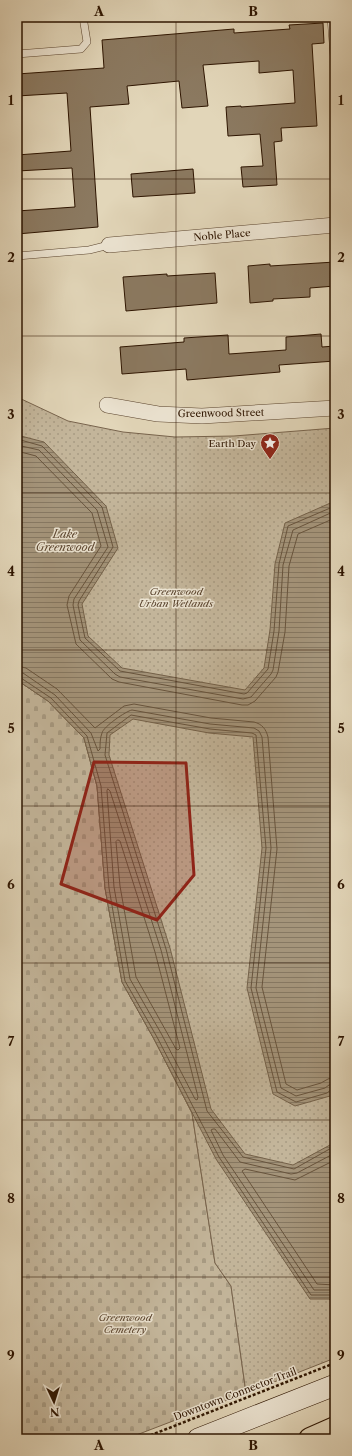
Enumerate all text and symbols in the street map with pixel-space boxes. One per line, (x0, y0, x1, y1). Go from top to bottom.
text: A (93, 3, 105, 19)
text: B (248, 3, 258, 19)
text: 1 (8, 92, 14, 108)
text: 1 (338, 92, 344, 108)
street label: Noble Place (193, 226, 251, 244)
text: 2 (7, 249, 15, 265)
text: 2 (337, 249, 345, 265)
text: 3 (7, 406, 15, 422)
street label: Greenwood Street (178, 406, 265, 420)
text: 3 (337, 406, 345, 422)
place icon: Earth Day (259, 432, 281, 460)
place label: Earth Day (208, 437, 256, 450)
water label: Lake Greenwood (36, 527, 96, 554)
text: 4 (7, 563, 15, 579)
text: 4 (337, 563, 345, 579)
park label: Greenwood Urban Wetlands (139, 585, 214, 610)
text: 5 (7, 720, 15, 736)
text: 5 (337, 720, 345, 736)
text: 6 (7, 876, 15, 892)
text: 6 (337, 876, 345, 892)
text: 7 (8, 1033, 15, 1049)
text: 7 (338, 1033, 345, 1049)
text: 8 (7, 1190, 15, 1206)
text: 8 (337, 1190, 345, 1206)
park label: Greenwood Cemetery (98, 1311, 153, 1336)
text: 9 (7, 1347, 15, 1363)
text: 9 (337, 1347, 345, 1363)
street label: Downtown Connector Trail (172, 1365, 298, 1423)
north arrow (34, 1382, 74, 1422)
text: N (49, 1405, 60, 1419)
text: A (93, 1437, 105, 1453)
text: B (248, 1437, 258, 1453)

